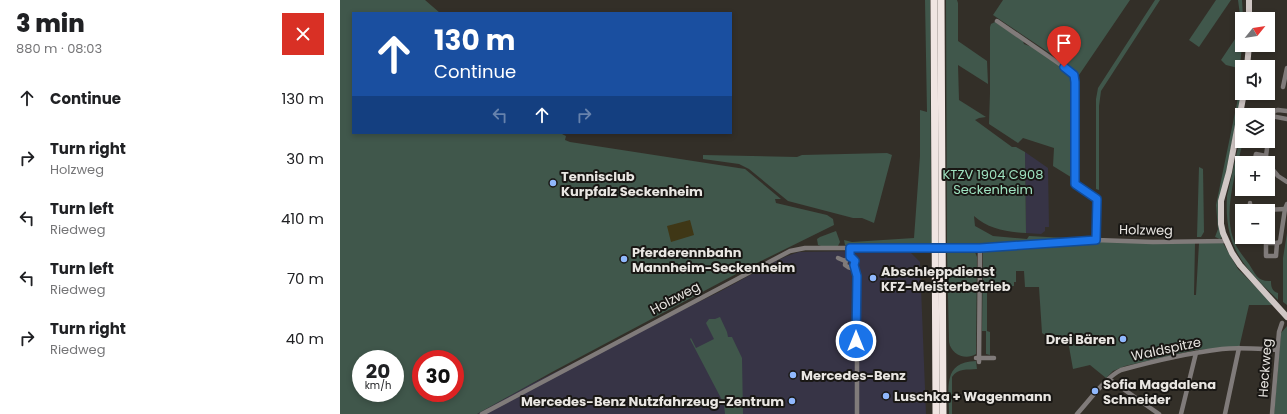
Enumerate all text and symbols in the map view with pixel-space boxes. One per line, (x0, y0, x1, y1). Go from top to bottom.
text: 3 min (16, 7, 85, 40)
north arrow (1235, 12, 1275, 52)
map controls (1235, 12, 1275, 244)
button: close (282, 13, 324, 55)
text: 130 m (434, 21, 515, 60)
pin (1047, 26, 1081, 67)
icon: ahead (368, 28, 420, 80)
icon: arrive (1053, 32, 1075, 54)
text: 880 m · 08:03 (16, 39, 102, 58)
text: Continue (434, 59, 516, 84)
button: sound (1235, 60, 1275, 100)
icon: ahead (16, 87, 38, 109)
text: Continue (50, 88, 121, 109)
text: 130 m (281, 88, 324, 109)
icon: left (489, 104, 511, 126)
icon: ahead (531, 104, 553, 126)
icon: right (573, 104, 595, 126)
button: layers (1235, 108, 1275, 148)
text: Turn right (50, 138, 126, 159)
icon: right (16, 147, 38, 169)
text: 30 m (286, 148, 324, 169)
button: + (1235, 156, 1275, 196)
text: Holzweg (50, 160, 104, 179)
park label: KTZV 1904 C908 Seckenheim (943, 165, 1043, 199)
place label: Tennisclub Kurpfalz Seckenheim (561, 167, 703, 201)
marker: Tennisclub Kurpfalz Seckenheim (548, 178, 558, 188)
text: Turn left (50, 198, 114, 219)
button: − (1235, 204, 1275, 244)
icon: left (16, 207, 38, 229)
text: 410 m (281, 208, 324, 229)
text: Riedweg (50, 220, 105, 239)
street label: Holzweg (1119, 220, 1173, 240)
place label: Pferderennbahn Mannheim-Seckenheim (632, 243, 795, 277)
marker: Pferderennbahn Mannheim-Seckenheim (619, 254, 629, 264)
text: Turn left (50, 258, 114, 279)
place label: Abschleppdienst KFZ-Meisterbetrieb (881, 262, 1011, 296)
icon: left (16, 267, 38, 289)
text: 70 m (287, 268, 324, 289)
marker: Abschleppdienst KFZ-Meisterbetrieb (868, 273, 878, 283)
street label: Holzweg (647, 277, 703, 319)
text: Riedweg (50, 280, 105, 299)
text: Turn right (50, 318, 126, 339)
position arrow (835, 320, 877, 362)
icon: right (16, 327, 38, 349)
text: 40 m (286, 328, 324, 349)
place label: Drei Bären (1046, 330, 1115, 349)
street label: Waldspitze (1129, 332, 1203, 366)
marker: Drei Bären (1118, 334, 1128, 344)
street label: Heckweg (1253, 338, 1277, 398)
text: Riedweg (50, 340, 105, 359)
speed limit sign: 30 (412, 350, 464, 402)
text: 20 (366, 357, 390, 385)
place label: Mercedes-Benz (801, 366, 906, 385)
marker: Mercedes-Benz (788, 370, 798, 380)
place label: Sofia Magdalena Schneider (1103, 375, 1216, 409)
text: km/h (365, 378, 391, 393)
marker: Sofia Magdalena Schneider (1090, 386, 1100, 396)
place label: Luschka + Wagenmann (894, 387, 1052, 406)
marker: Luschka + Wagenmann (881, 391, 891, 401)
place label: Mercedes-Benz Nutzfahrzeug-Zentrum (521, 392, 784, 411)
marker: Mercedes-Benz Nutzfahrzeug-Zentrum (787, 396, 797, 406)

